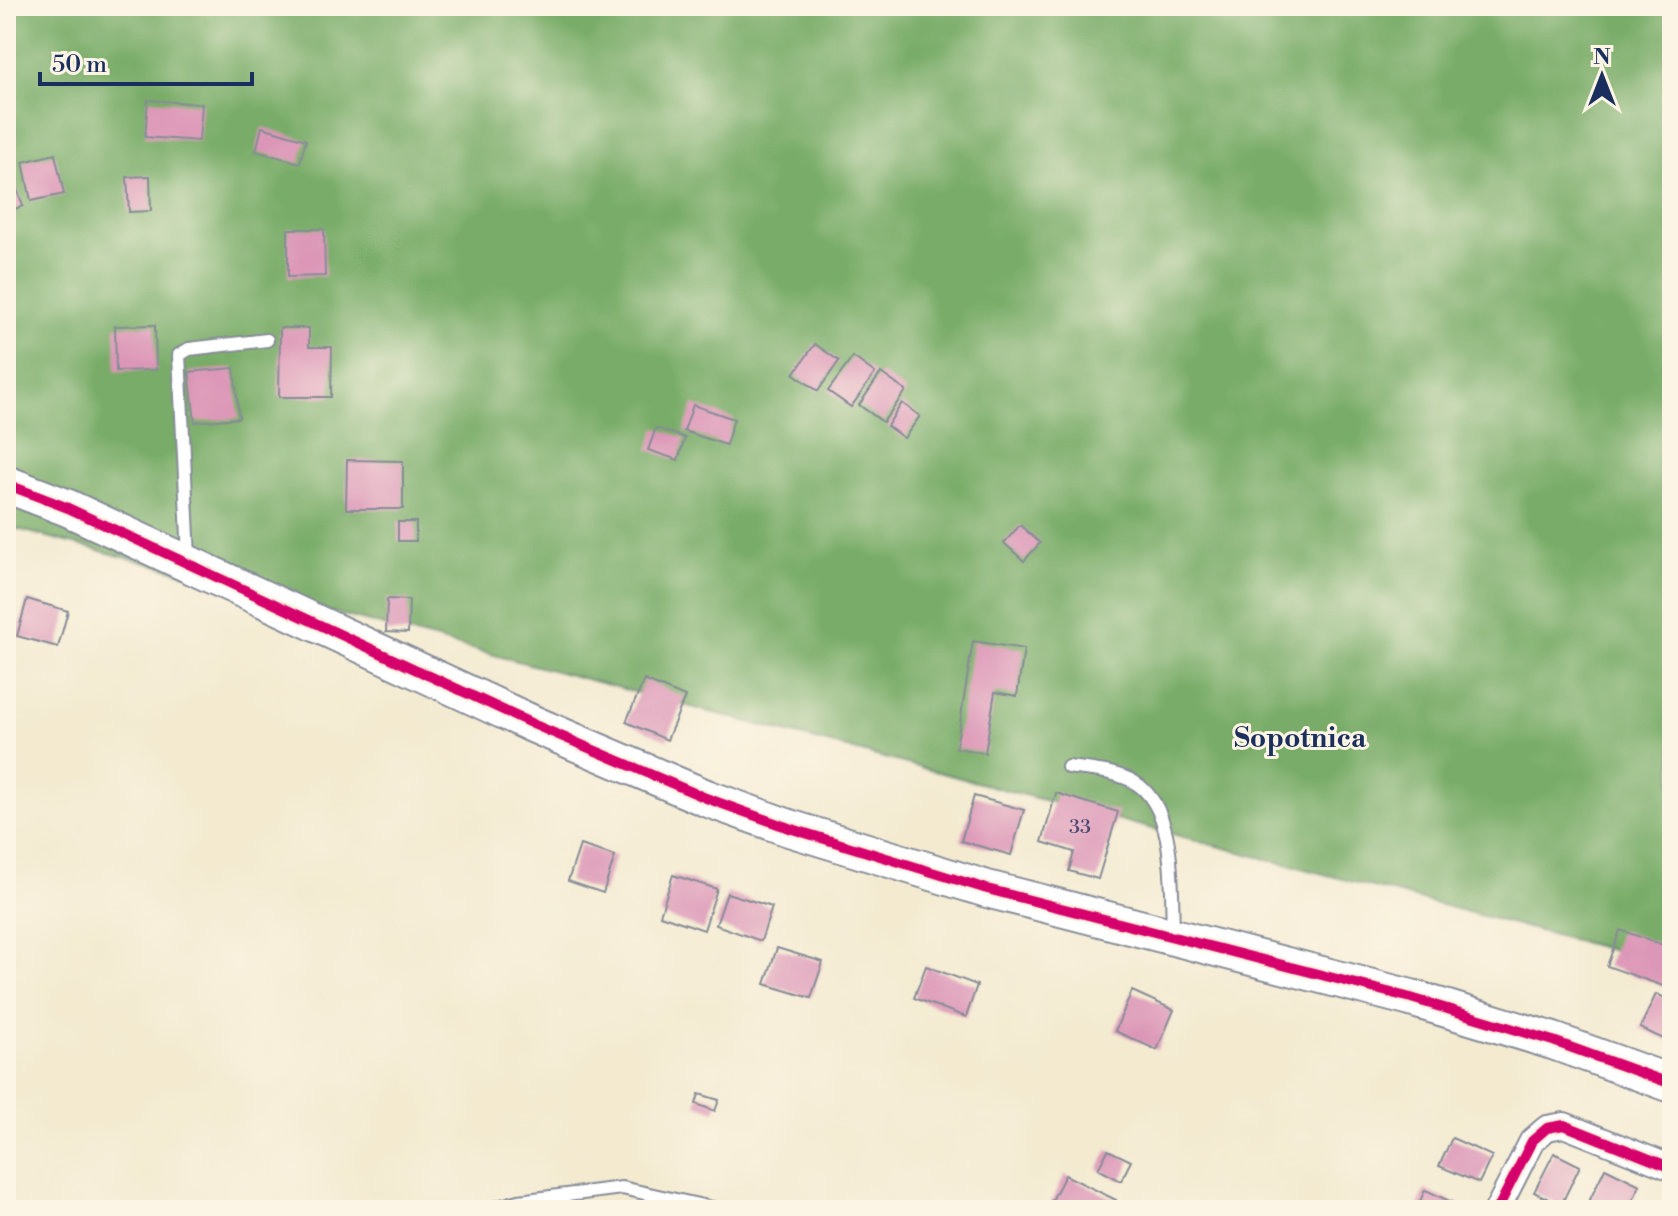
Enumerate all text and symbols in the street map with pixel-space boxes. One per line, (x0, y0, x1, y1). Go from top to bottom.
scale bar (40, 36, 252, 86)
north arrow (1562, 36, 1642, 116)
text: N (1593, 44, 1611, 71)
text: 50 m (52, 50, 107, 80)
district label: Sopotnica (1234, 721, 1367, 756)
house number: 33 (1069, 815, 1091, 840)

